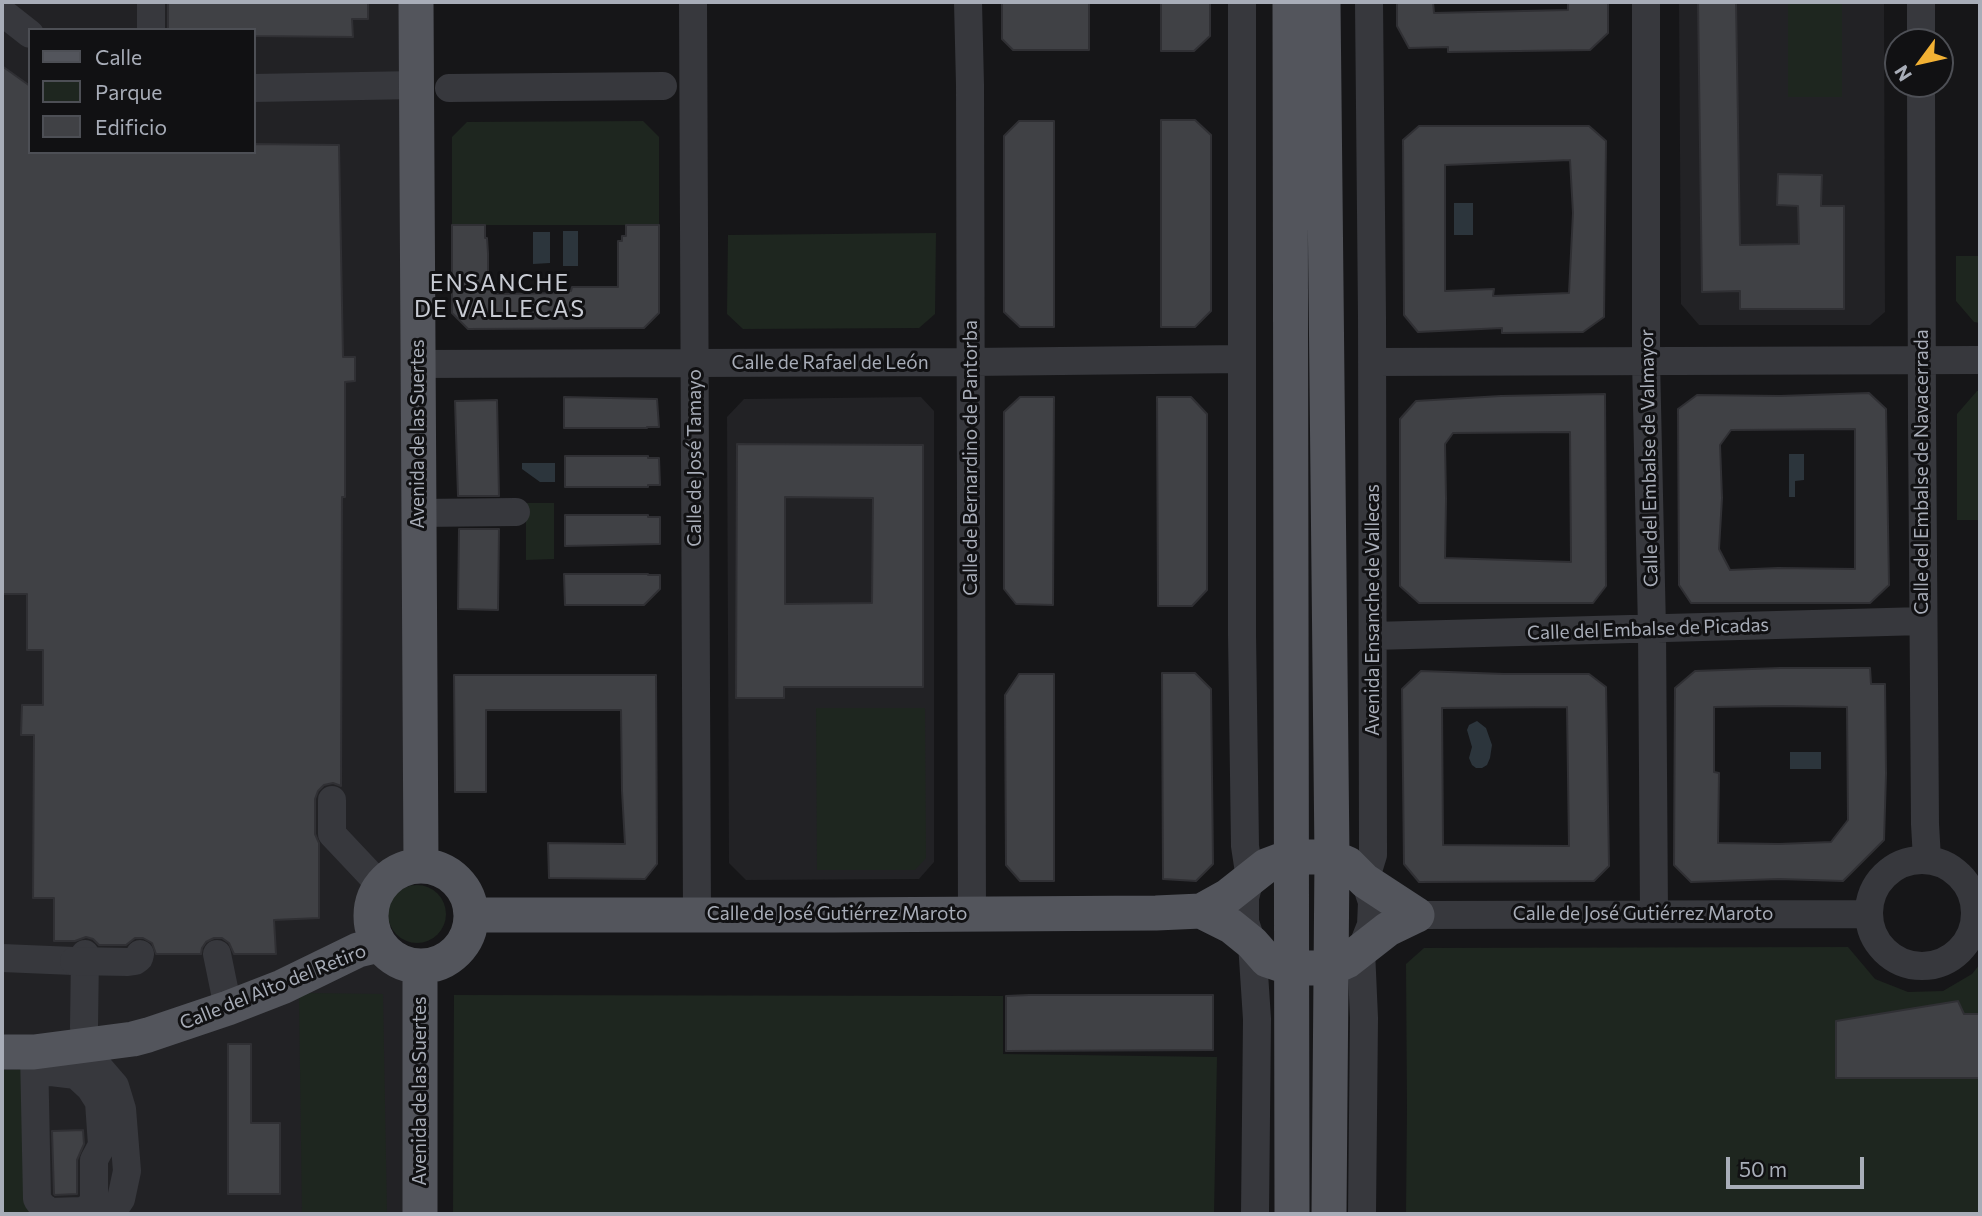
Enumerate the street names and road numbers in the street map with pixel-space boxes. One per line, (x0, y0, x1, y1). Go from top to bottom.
street label: Calle de Bernardino de Pantorba (960, 320, 982, 596)
street label: Calle del Embalse de Valmayor (1635, 329, 1663, 587)
street label: Calle del Embalse de Navacerrada (1911, 329, 1933, 615)
street label: Avenida de las Suertes (407, 339, 429, 529)
street label: Calle de Rafael de León (731, 352, 929, 374)
street label: Calle de José Tamayo (684, 369, 706, 547)
street label: Avenida Ensanche de Vallecas (1362, 484, 1384, 736)
street label: Calle del Embalse de Picadas (1527, 613, 1769, 645)
street label: Calle de José Gutiérrez Maroto (707, 903, 967, 925)
street label: Calle de José Gutiérrez Maroto (1513, 903, 1773, 925)
street label: Calle del Alto del Retiro (176, 939, 370, 1035)
street label: Avenida de las Suertes (409, 996, 431, 1186)

